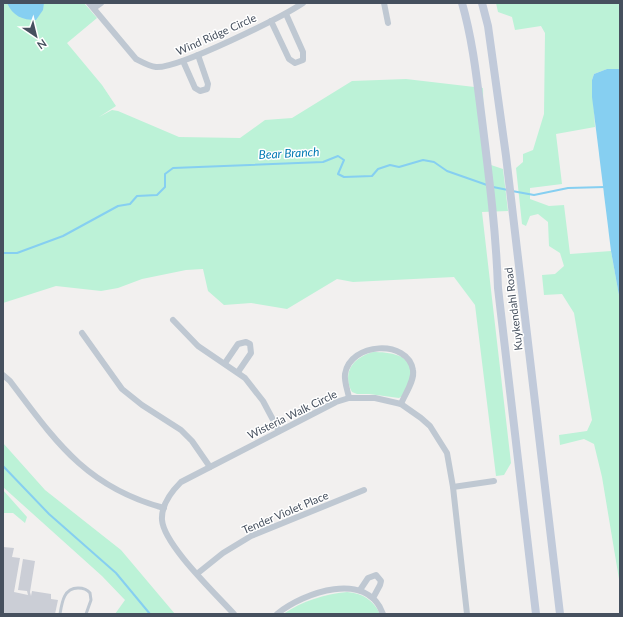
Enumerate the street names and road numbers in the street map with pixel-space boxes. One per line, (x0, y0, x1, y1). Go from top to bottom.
street label: Wind Ridge Circle (174, 10, 258, 58)
street label: Kuykendahl Road (501, 267, 525, 351)
street label: Wisteria Walk Circle (245, 387, 339, 441)
street label: Tender Violet Place (240, 488, 330, 536)

